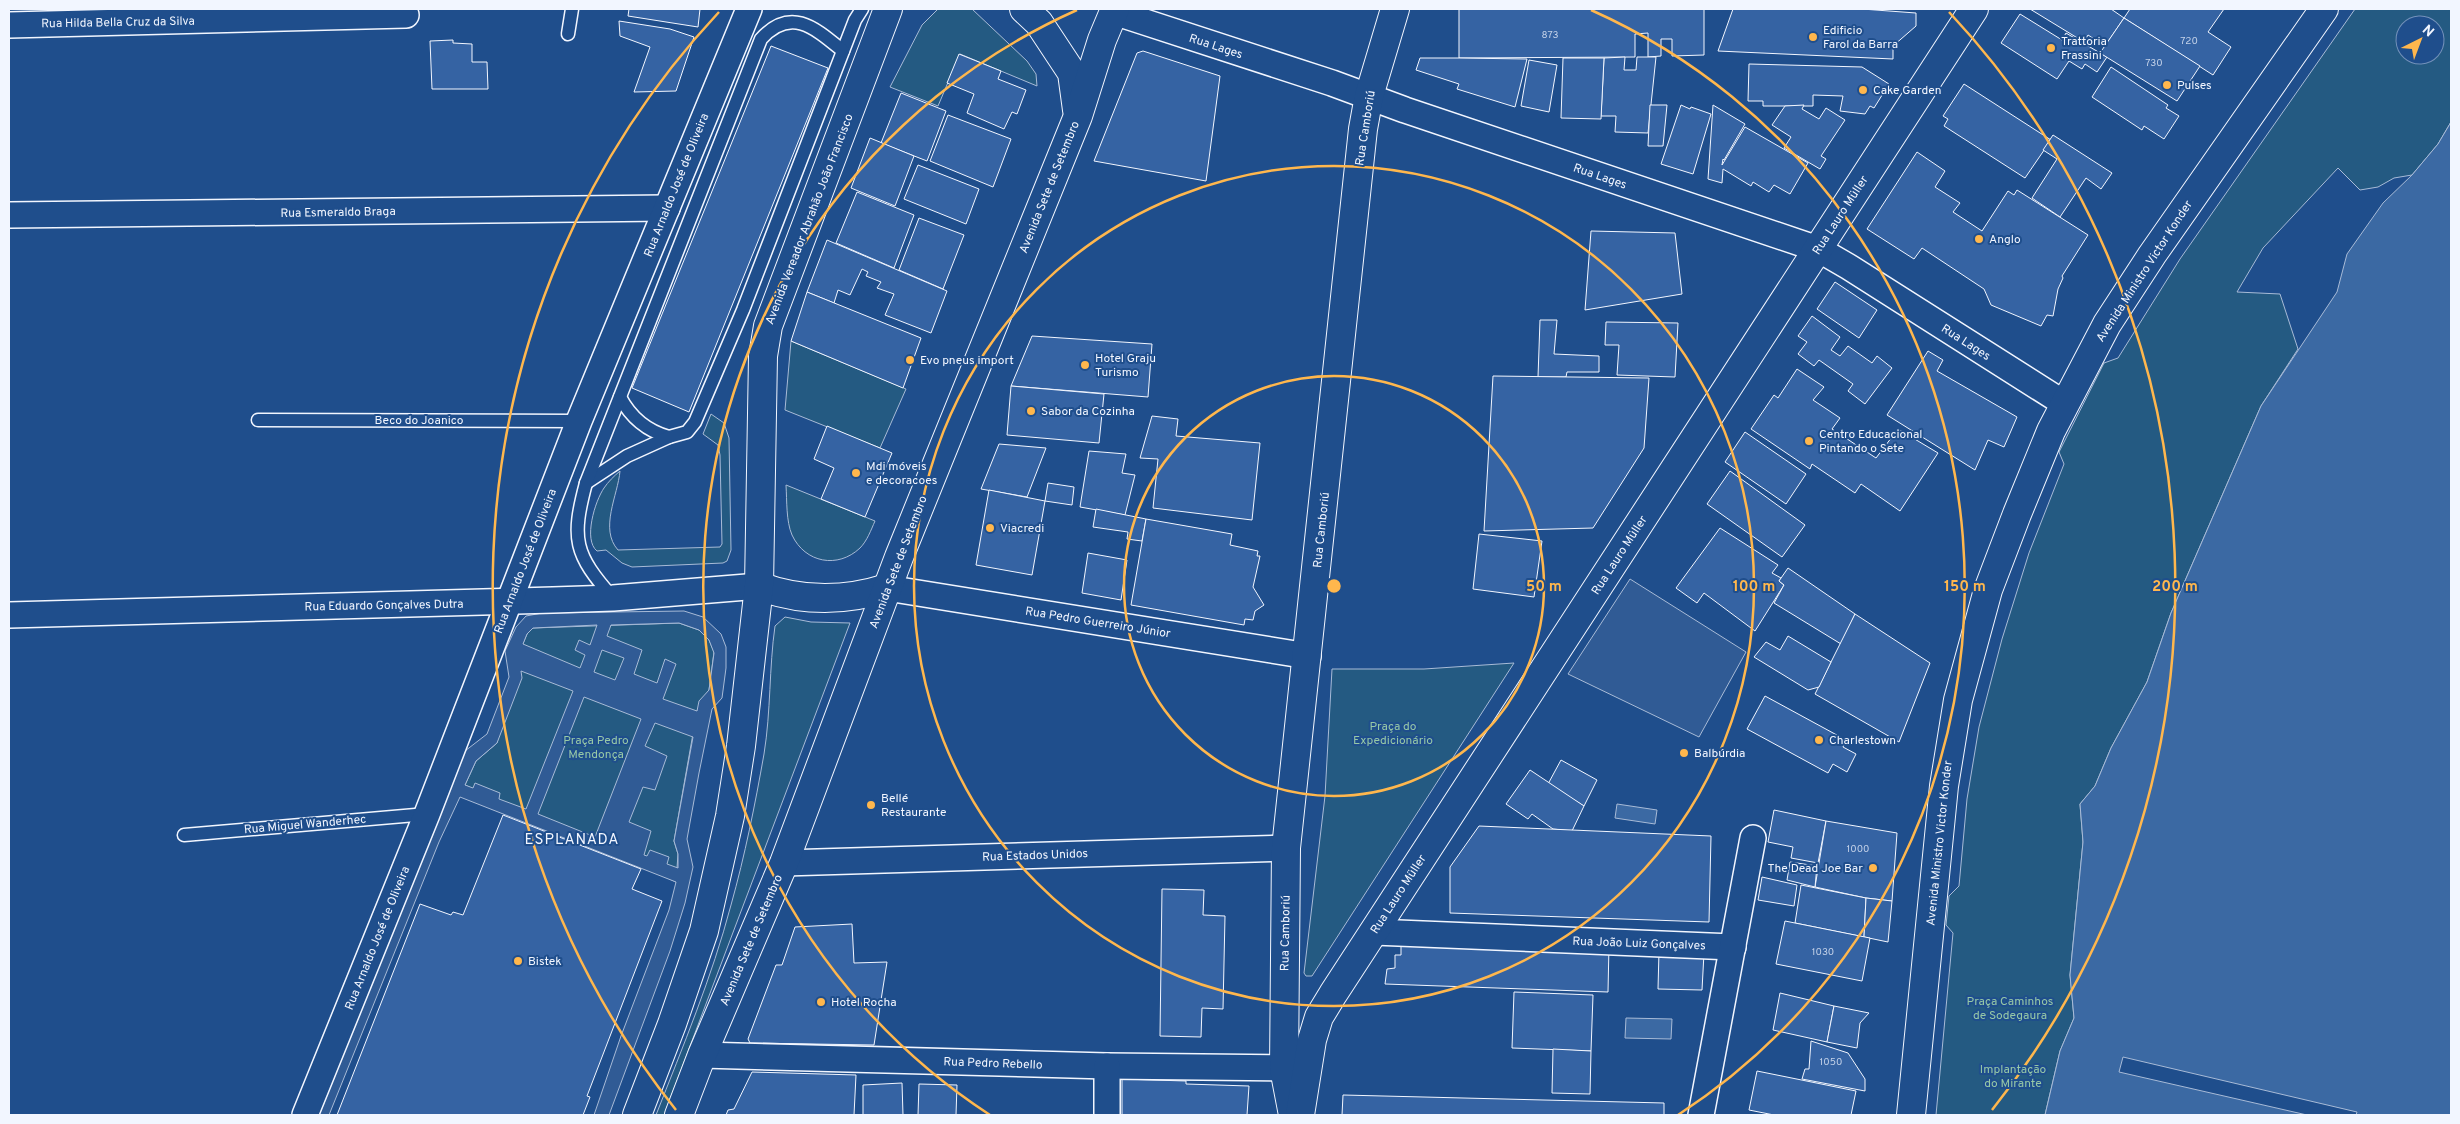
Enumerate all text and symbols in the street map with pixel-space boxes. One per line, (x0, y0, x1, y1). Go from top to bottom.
street label: Rua Hilda Bella Cruz da Silva (41, 14, 195, 32)
north arrow (2395, 15, 2445, 65)
text: N (2418, 22, 2437, 41)
place label: Edificio Farol da Barra (1823, 23, 1898, 53)
house number: 873 (1541, 29, 1559, 42)
street label: Rua Lages (1187, 31, 1245, 63)
marker: Edificio Farol da Barra (1807, 31, 1819, 43)
place label: Trattoria Frassini (2061, 34, 2107, 64)
house number: 720 (2180, 35, 2198, 48)
marker: Trattoria Frassini (2045, 42, 2057, 54)
house number: 730 (2145, 57, 2163, 70)
place label: Pulses (2177, 78, 2212, 94)
marker: Pulses (2161, 79, 2173, 91)
place label: Cake Garden (1873, 83, 1942, 99)
marker: Cake Garden (1857, 84, 1869, 96)
street label: Rua Camboriú (1352, 89, 1380, 167)
street label: Rua Arnaldo José de Oliveira (641, 111, 713, 260)
street label: Avenida Vereador Abrahão João Francisco (762, 111, 858, 327)
street label: Avenida Sete de Setembro (1016, 119, 1084, 256)
street label: Rua Lages (1571, 160, 1629, 194)
street label: Rua Lauro Müller (1809, 173, 1873, 258)
street label: Avenida Ministro Victor Konder (2093, 197, 2197, 345)
street label: Rua Esmeraldo Braga (280, 204, 396, 222)
place label: Anglo (1989, 232, 2021, 248)
marker: Anglo (1973, 233, 1985, 245)
street label: Rua Lages (1938, 321, 1993, 365)
place label: Hotel Graju Turismo (1095, 351, 1156, 381)
place label: Evo pneus import (920, 353, 1014, 369)
marker: Evo pneus import (904, 354, 916, 366)
marker: Hotel Graju Turismo (1079, 359, 1091, 371)
place label: Sabor da Cozinha (1041, 404, 1135, 420)
marker: Sabor da Cozinha (1025, 405, 1037, 417)
street label: Beco do Joanico (374, 413, 464, 429)
place label: Centro Educacional Pintando o Sete (1819, 427, 1922, 457)
marker: Centro Educacional Pintando o Sete (1803, 435, 1815, 447)
place label: Mdi móveis e decoracoes (866, 459, 937, 489)
marker: Mdi móveis e decoracoes (850, 467, 862, 479)
street label: Rua Arnaldo José de Oliveira (491, 487, 561, 636)
street label: Rua Camboriú (1310, 491, 1334, 569)
street label: Avenida Sete de Setembro (866, 493, 932, 631)
street label: Rua Lauro Müller (1588, 513, 1652, 598)
place label: Viacredi (1000, 521, 1044, 537)
marker: Viacredi (984, 522, 996, 534)
centre of rings (1325, 577, 1343, 595)
text: 50 m (1526, 578, 1562, 597)
text: 100 m (1733, 578, 1775, 597)
text: 150 m (1944, 578, 1986, 597)
text: 200 m (2152, 578, 2198, 597)
street label: Rua Eduardo Gonçalves Dutra (304, 597, 464, 615)
street label: Rua Pedro Guerreiro Júnior (1024, 604, 1172, 642)
park label: Praça do Expedicionário (1353, 719, 1433, 749)
park label: Praça Pedro Mendonça (563, 733, 629, 763)
place label: Charlestown (1829, 733, 1896, 749)
marker: Charlestown (1813, 734, 1825, 746)
place label: Balbúrdia (1694, 746, 1745, 762)
marker: Balbúrdia (1678, 747, 1690, 759)
street label: Avenida Ministro Victor Konder (1923, 759, 1957, 926)
place label: Bellé Restaurante (881, 791, 946, 821)
marker: Bellé Restaurante (865, 799, 877, 811)
street label: Rua Miguel Wanderhec (243, 812, 367, 838)
district label: ESPLANADA (525, 831, 619, 850)
house number: 1000 (1847, 843, 1869, 856)
street label: Rua Estados Unidos (982, 846, 1088, 866)
street label: Rua Lauro Müller (1367, 852, 1431, 937)
place label: The Dead Joe Bar (1767, 861, 1863, 877)
marker: The Dead Joe Bar (1867, 862, 1879, 874)
street label: Rua Arnaldo José de Oliveira (342, 864, 414, 1013)
street label: Avenida Sete de Setembro (717, 872, 787, 1008)
street label: Rua Camboriú (1277, 895, 1295, 971)
street label: Rua João Luiz Gonçalves (1572, 934, 1706, 954)
house number: 1030 (1812, 946, 1834, 959)
place label: Bistek (528, 954, 562, 970)
marker: Bistek (512, 955, 524, 967)
park label: Praça Caminhos de Sodegaura (1967, 994, 2053, 1024)
place label: Hotel Rocha (831, 995, 897, 1011)
marker: Hotel Rocha (815, 996, 827, 1008)
street label: Rua Pedro Rebello (943, 1054, 1043, 1074)
house number: 1050 (1820, 1056, 1842, 1069)
park label: Implantação do Mirante (1980, 1062, 2047, 1092)

